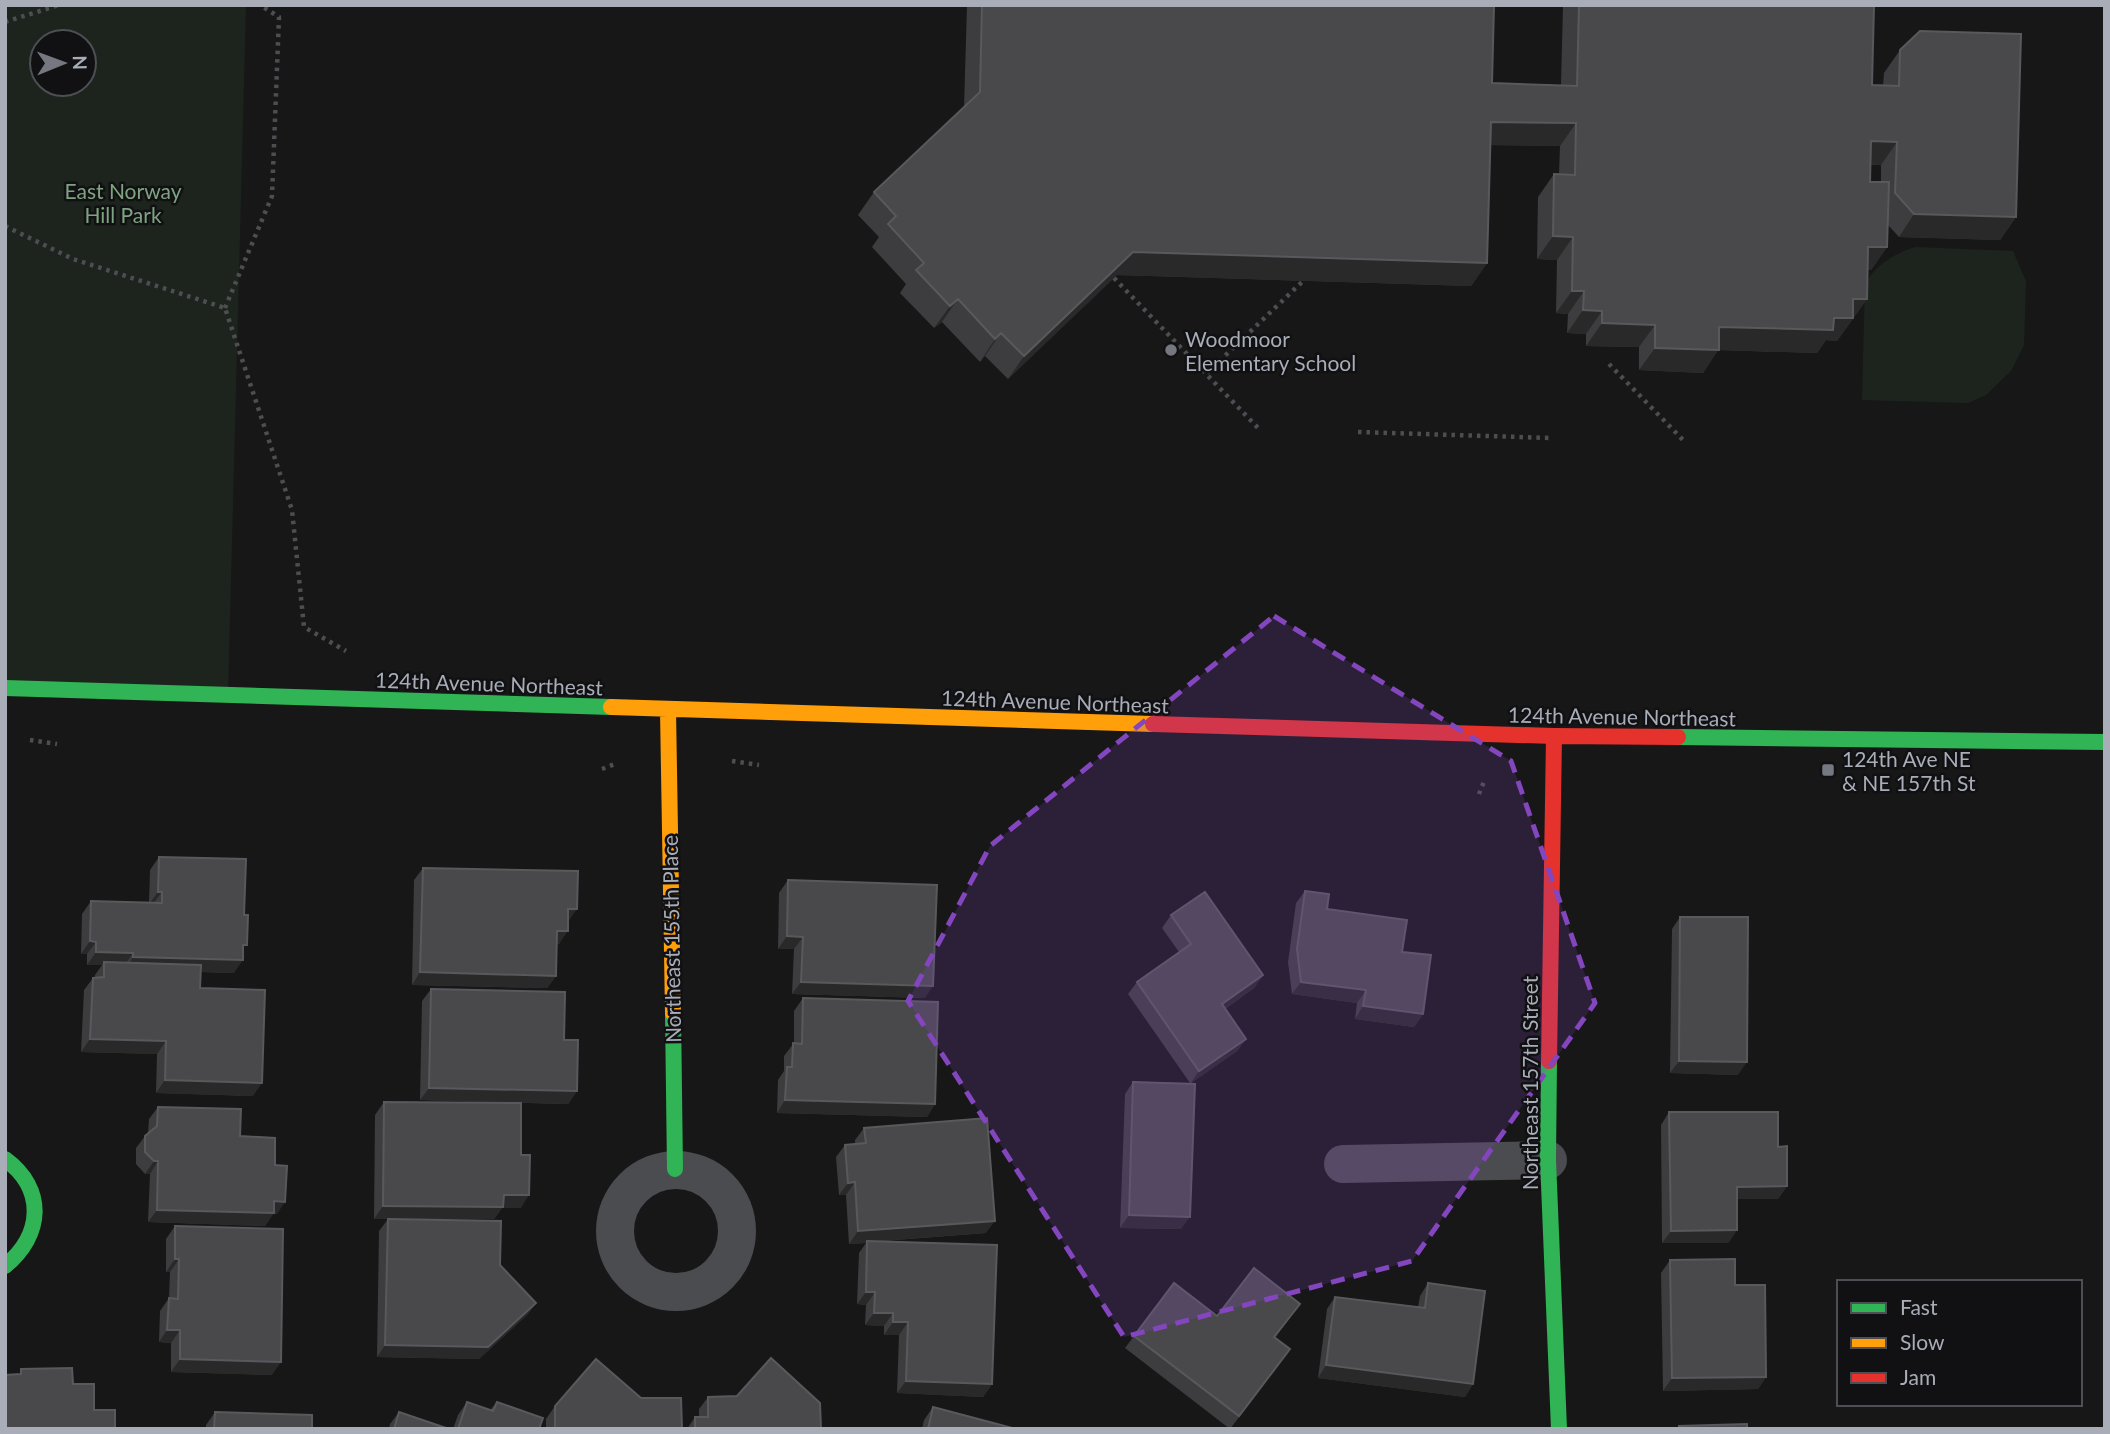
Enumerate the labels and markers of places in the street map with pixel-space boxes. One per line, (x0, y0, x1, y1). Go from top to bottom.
place label: Woodmoor Elementary School (1185, 326, 1356, 375)
marker: Woodmoor Elementary School (1163, 342, 1179, 358)
place label: 124th Ave NE & NE 157th St (1842, 746, 1976, 795)
marker: 124th Ave NE & NE 157th St (1820, 762, 1836, 778)

